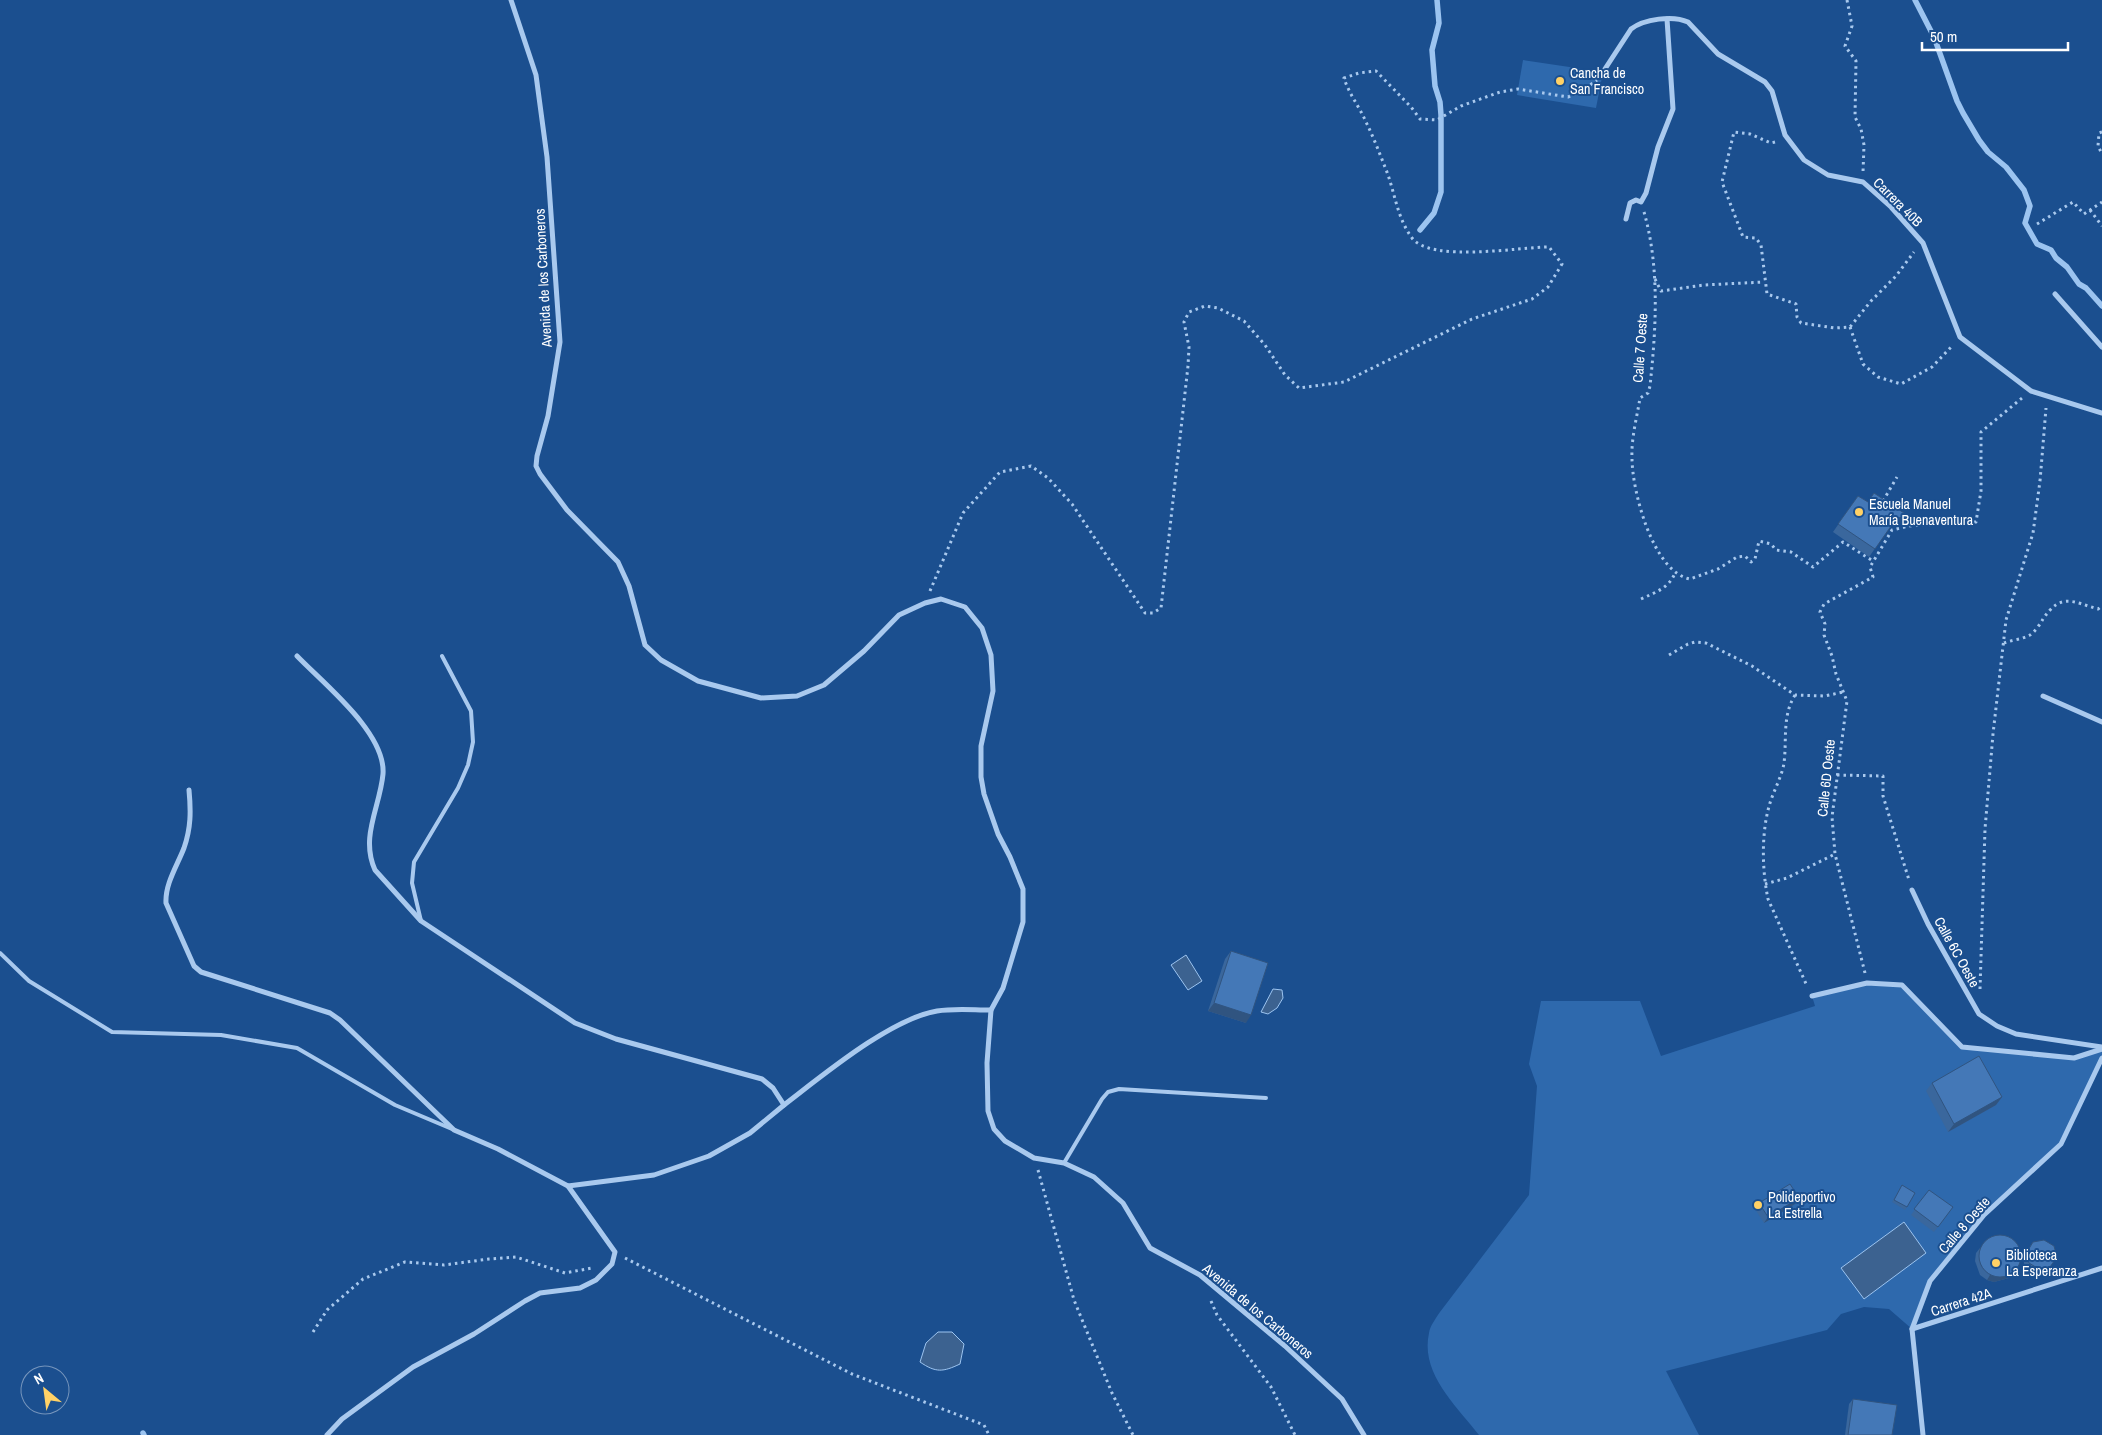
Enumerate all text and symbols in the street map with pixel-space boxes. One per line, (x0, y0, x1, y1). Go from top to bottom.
scale bar (1922, 20, 2068, 52)
text: 50 m (1930, 26, 1957, 47)
place label: Cancha de San Francisco (1570, 64, 1644, 98)
marker: Cancha de San Francisco (1554, 75, 1566, 87)
street label: Carrera 40B (1870, 174, 1927, 231)
street label: Avenida de los Carboneros (530, 208, 556, 349)
street label: Calle 7 Oeste (1629, 313, 1651, 383)
place label: Escuela Manuel María Buenaventura (1869, 495, 1974, 529)
marker: Escuela Manuel María Buenaventura (1853, 506, 1865, 518)
street label: Calle 6D Oeste (1813, 738, 1839, 818)
street label: Calle 6C Oeste (1930, 914, 1984, 990)
place label: Polideportivo La Estrella (1768, 1188, 1836, 1222)
street label: Calle 8 Oeste (1934, 1193, 1994, 1257)
marker: Polideportivo La Estrella (1752, 1199, 1764, 1211)
place label: Biblioteca La Esperanza (2006, 1246, 2077, 1280)
marker: Biblioteca La Esperanza (1990, 1257, 2002, 1269)
street label: Avenida de los Carboneros (1198, 1259, 1317, 1363)
street label: Carrera 42A (1928, 1284, 1994, 1320)
north arrow (20, 1365, 70, 1415)
text: N (31, 1369, 47, 1389)

